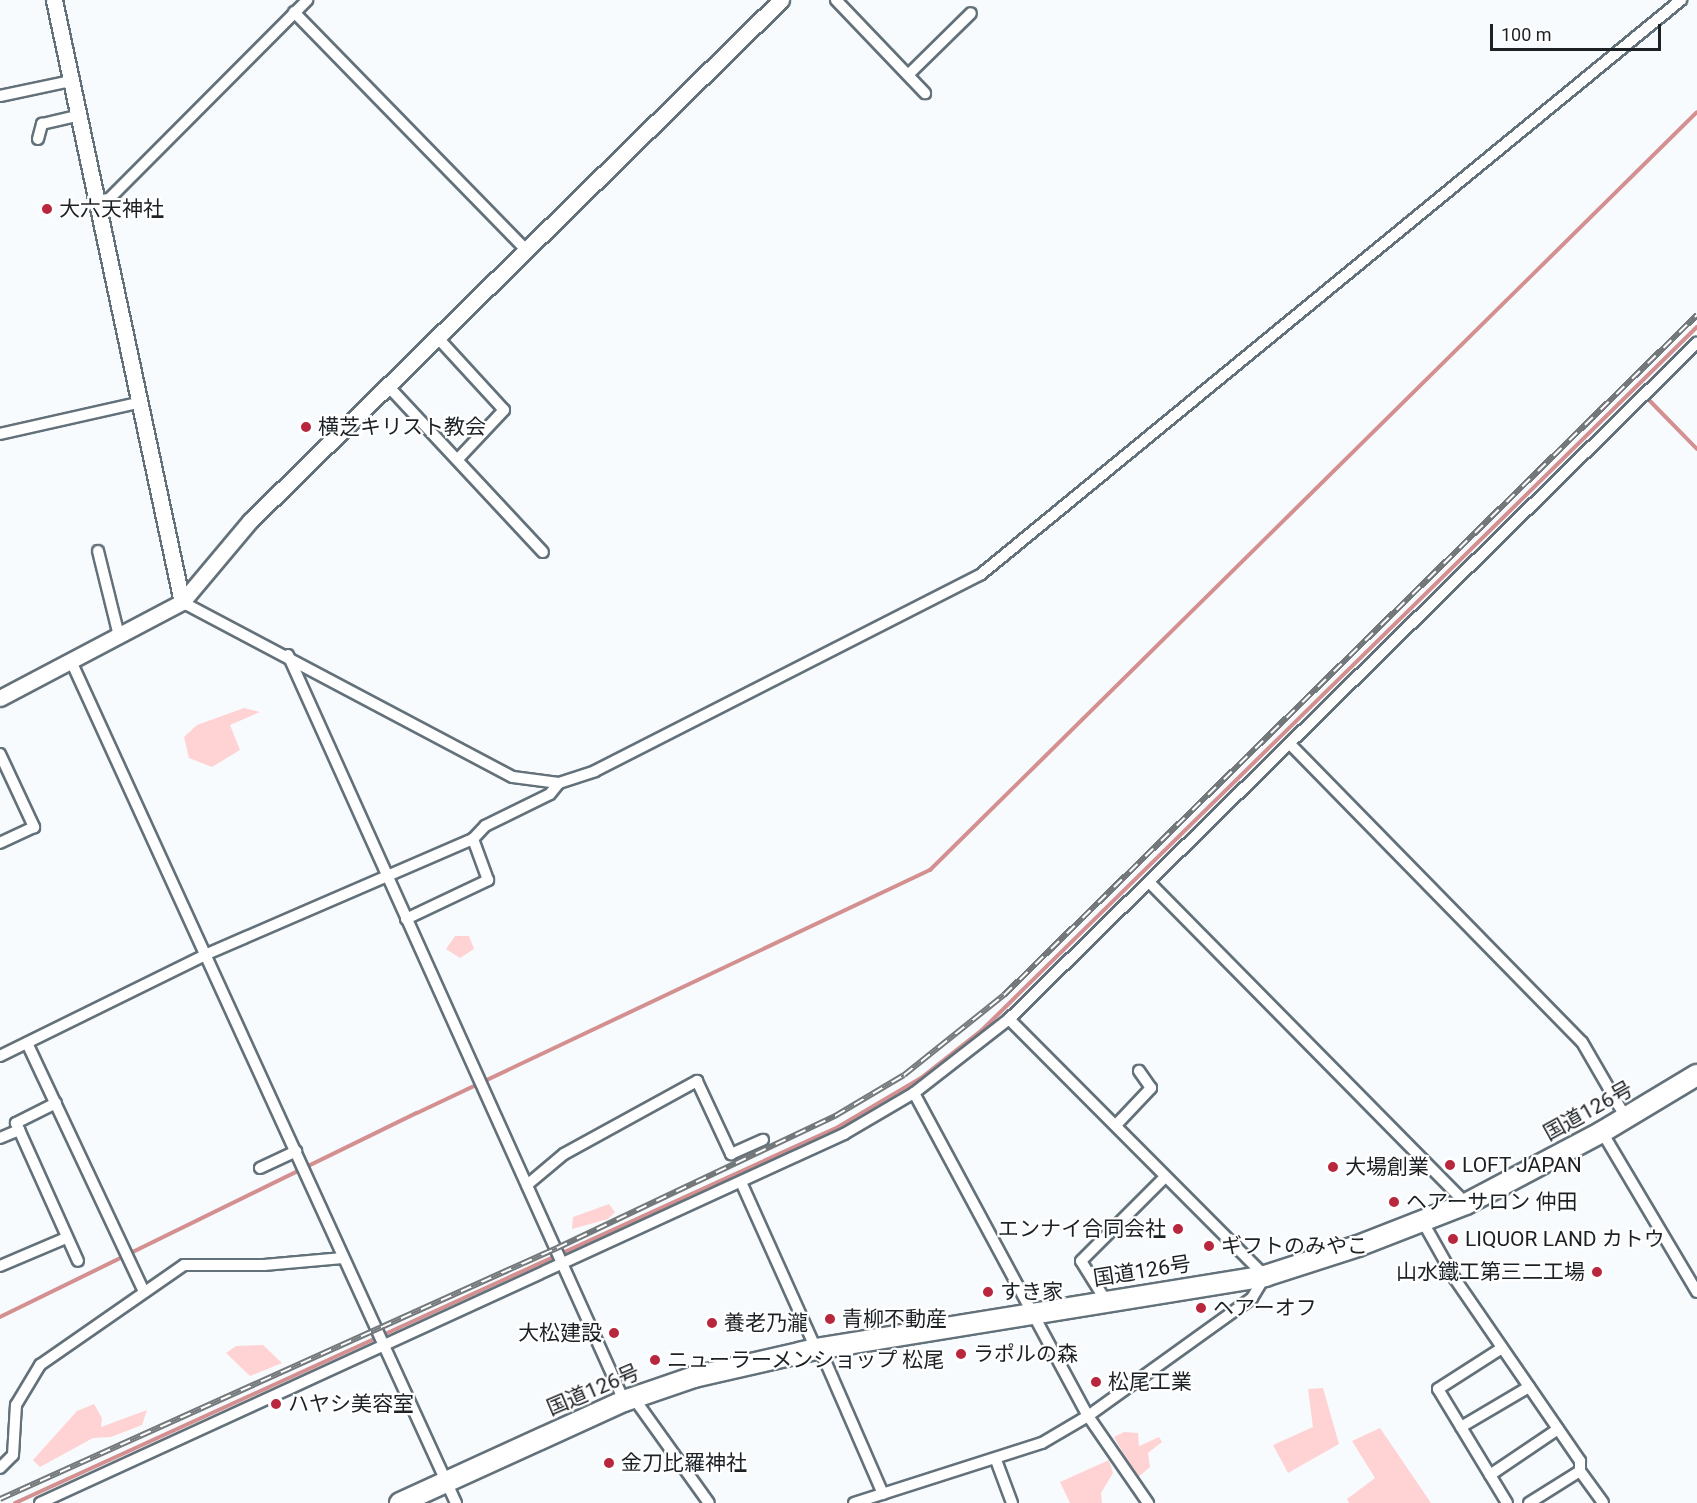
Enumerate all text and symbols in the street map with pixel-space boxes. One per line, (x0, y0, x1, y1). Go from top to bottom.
scale bar (1493, 12, 1664, 50)
text: 100 m (1501, 24, 1552, 45)
place label: 大六天神社 (59, 196, 164, 222)
marker: 大六天神社 (40, 202, 54, 216)
place label: 横芝キリスト教会 (318, 414, 486, 440)
marker: 横芝キリスト教会 (299, 420, 313, 434)
street label: 国道126号 (1539, 1076, 1637, 1146)
place label: LOFT JAPAN (1462, 1152, 1582, 1178)
place label: 大場創業 (1345, 1154, 1429, 1180)
marker: LOFT JAPAN (1443, 1158, 1457, 1172)
marker: 大場創業 (1326, 1160, 1340, 1174)
place label: ヘアーサロン 仲田 (1406, 1189, 1578, 1215)
marker: ヘアーサロン 仲田 (1387, 1195, 1401, 1209)
place label: エンナイ合同会社 (998, 1216, 1166, 1242)
marker: エンナイ合同会社 (1171, 1222, 1185, 1236)
place label: LIQUOR LAND カトウ (1465, 1226, 1665, 1252)
marker: LIQUOR LAND カトウ (1446, 1232, 1460, 1246)
place label: ギフトのみやこ (1221, 1233, 1368, 1259)
marker: ギフトのみやこ (1202, 1239, 1216, 1253)
street label: 国道126号 (1091, 1251, 1193, 1291)
place label: 山水鐵工第三二工場 (1396, 1259, 1585, 1285)
marker: 山水鐵工第三二工場 (1590, 1265, 1604, 1279)
place label: すき家 (1000, 1279, 1063, 1305)
marker: すき家 (981, 1285, 995, 1299)
place label: ヘアーオフ (1213, 1295, 1317, 1321)
marker: ヘアーオフ (1194, 1301, 1208, 1315)
place label: 青柳不動産 (842, 1306, 947, 1332)
place label: 養老乃瀧 (724, 1310, 808, 1336)
marker: 青柳不動産 (823, 1312, 837, 1326)
marker: 養老乃瀧 (705, 1316, 719, 1330)
place label: 大松建設 (518, 1320, 602, 1346)
marker: 大松建設 (607, 1326, 621, 1340)
place label: ラポルの森 (973, 1341, 1078, 1367)
place label: ニューラーメンショップ 松尾 (667, 1347, 945, 1373)
marker: ラポルの森 (954, 1347, 968, 1361)
marker: ニューラーメンショップ 松尾 (648, 1353, 662, 1367)
street label: 国道126号 (543, 1359, 643, 1421)
place label: 松尾工業 (1108, 1369, 1192, 1395)
marker: 松尾工業 (1089, 1375, 1103, 1389)
place label: ハヤシ美容室 (288, 1391, 414, 1417)
marker: ハヤシ美容室 (269, 1397, 283, 1411)
place label: 金刀比羅神社 (621, 1450, 747, 1476)
marker: 金刀比羅神社 (602, 1456, 616, 1470)

